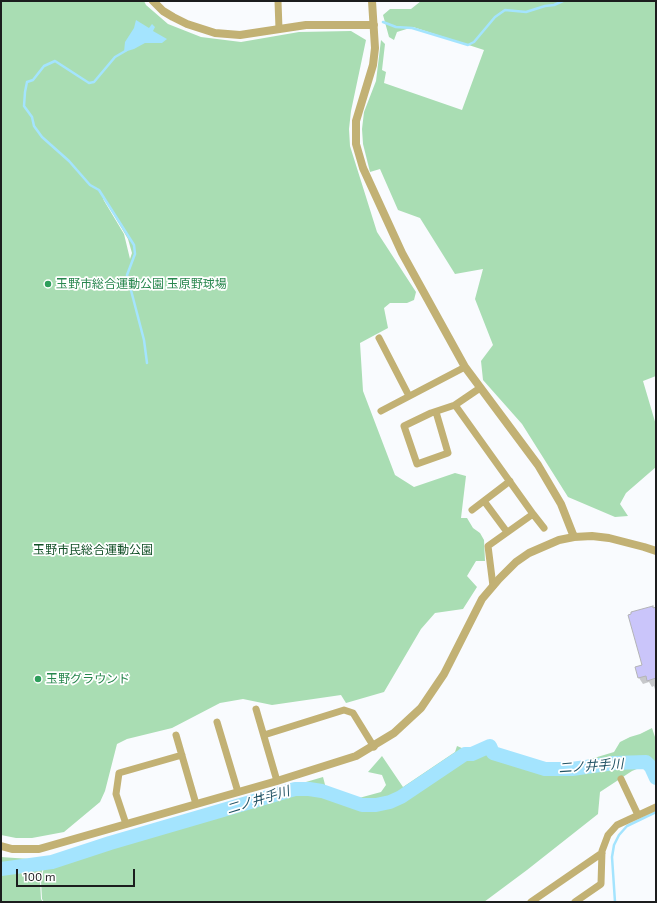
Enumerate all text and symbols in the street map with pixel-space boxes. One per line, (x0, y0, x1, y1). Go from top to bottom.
place label: 玉野市総合運動公園 玉原野球場 (56, 277, 227, 291)
marker: 玉野市総合運動公園 玉原野球場 (43, 279, 53, 289)
park label: 玉野市民総合運動公園 (33, 543, 153, 557)
place label: 玉野グラウンド (46, 672, 130, 686)
marker: 玉野グラウンド (33, 674, 43, 684)
water label: 二ノ井手川 (558, 756, 624, 776)
water label: 二ノ井手川 (225, 783, 291, 817)
scale bar (18, 861, 137, 887)
text: 100 m (23, 869, 55, 883)

